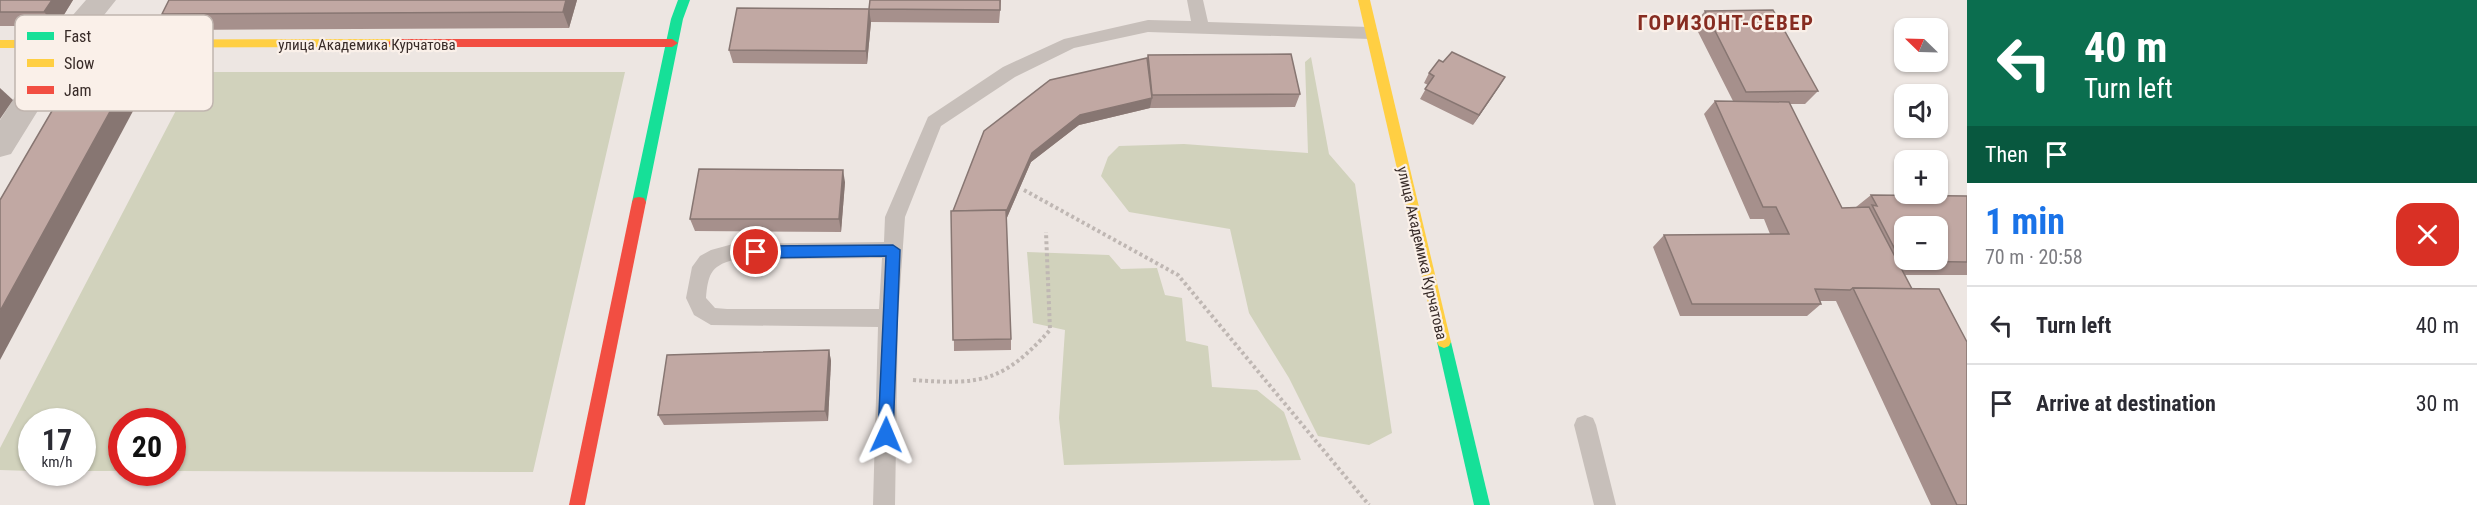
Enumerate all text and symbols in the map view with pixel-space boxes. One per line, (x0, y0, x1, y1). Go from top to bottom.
district label: ГОРИЗОНТ-СЕВЕР (1637, 11, 1815, 35)
legend (15, 15, 213, 111)
north arrow (1894, 18, 1948, 72)
map controls (1894, 18, 1948, 270)
text: 40 m (2084, 23, 2167, 72)
icon: left (1985, 24, 2063, 102)
text: Fast (64, 27, 91, 46)
street label: улица Академика Курчатова (278, 36, 456, 54)
text: Slow (64, 54, 94, 73)
text: Turn left (2084, 73, 2173, 105)
text: Jam (64, 81, 91, 100)
button: sound (1894, 84, 1948, 138)
icon: arrive (2040, 138, 2073, 171)
text: Then (1985, 142, 2028, 167)
button: + (1894, 150, 1948, 204)
street label: улица Академика Курчатова (1393, 165, 1451, 341)
text: 1 min (1985, 201, 2065, 243)
button: close (2396, 203, 2459, 266)
button: − (1894, 216, 1948, 270)
pin (730, 226, 781, 277)
icon: arrive (739, 235, 772, 268)
text: 70 m · 20:58 (1985, 245, 2083, 269)
icon: left (1985, 309, 2018, 342)
text: Turn left (2036, 313, 2111, 338)
text: 40 m (2416, 313, 2459, 338)
icon: arrive (1985, 387, 2018, 420)
text: Arrive at destination (2036, 391, 2216, 416)
text: 30 m (2416, 391, 2459, 416)
position arrow (854, 403, 918, 467)
speed limit sign: 20 (108, 408, 186, 486)
text: 17 (42, 422, 72, 457)
text: km/h (42, 453, 72, 471)

